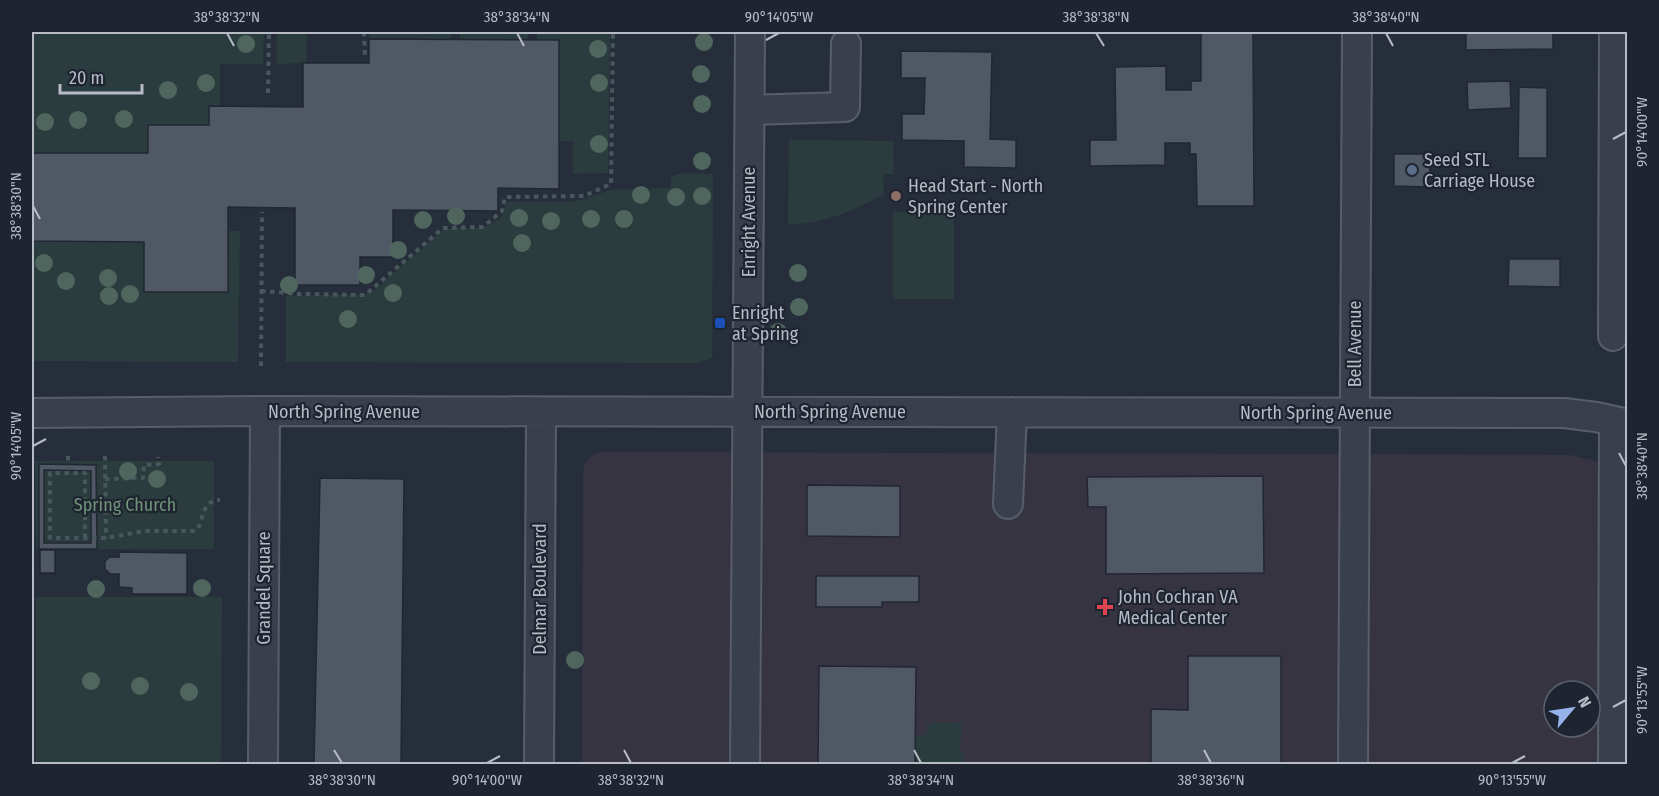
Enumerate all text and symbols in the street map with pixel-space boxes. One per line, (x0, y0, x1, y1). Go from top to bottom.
text: 38°38'32"N (194, 8, 260, 26)
text: 38°38'34"N (484, 8, 550, 26)
text: 90°14'05"W (745, 8, 813, 26)
text: 38°38'38"N (1062, 8, 1130, 26)
text: 38°38'40"N (1352, 8, 1420, 26)
scale bar (60, 57, 142, 95)
text: 20 m (69, 67, 104, 89)
text: 90°14'00"W (1633, 97, 1651, 167)
place label: Seed STL Carriage House (1424, 149, 1535, 192)
marker: Seed STL Carriage House (1405, 163, 1419, 177)
street label: Enright Avenue (738, 167, 760, 277)
text: 38°38'30"N (7, 172, 25, 240)
place label: Head Start - North Spring Center (908, 175, 1043, 218)
marker: Head Start - North Spring Center (889, 189, 903, 203)
street label: Bell Avenue (1344, 301, 1366, 387)
place label: Enright at Spring (732, 302, 799, 345)
marker: Enright at Spring (713, 316, 727, 330)
street label: North Spring Avenue (268, 401, 420, 423)
street label: North Spring Avenue (754, 401, 906, 423)
street label: North Spring Avenue (1240, 402, 1392, 424)
text: 90°14'05"W (7, 412, 25, 480)
text: 38°38'40"N (1633, 432, 1651, 500)
park label: Spring Church (74, 494, 176, 516)
street label: Delmar Boulevard (529, 523, 551, 655)
street label: Grandel Square (253, 531, 275, 645)
place label: John Cochran VA Medical Center (1118, 586, 1238, 629)
marker: John Cochran VA Medical Center (1096, 598, 1114, 616)
text: 90°13'55"W (1633, 666, 1651, 734)
north arrow (1542, 679, 1602, 739)
text: N (1574, 693, 1595, 711)
text: 38°38'30"N (308, 771, 376, 789)
text: 90°14'00"W (452, 771, 522, 789)
text: 38°38'32"N (598, 771, 664, 789)
text: 38°38'34"N (888, 771, 954, 789)
text: 38°38'36"N (1177, 771, 1245, 789)
text: 90°13'55"W (1478, 771, 1546, 789)

